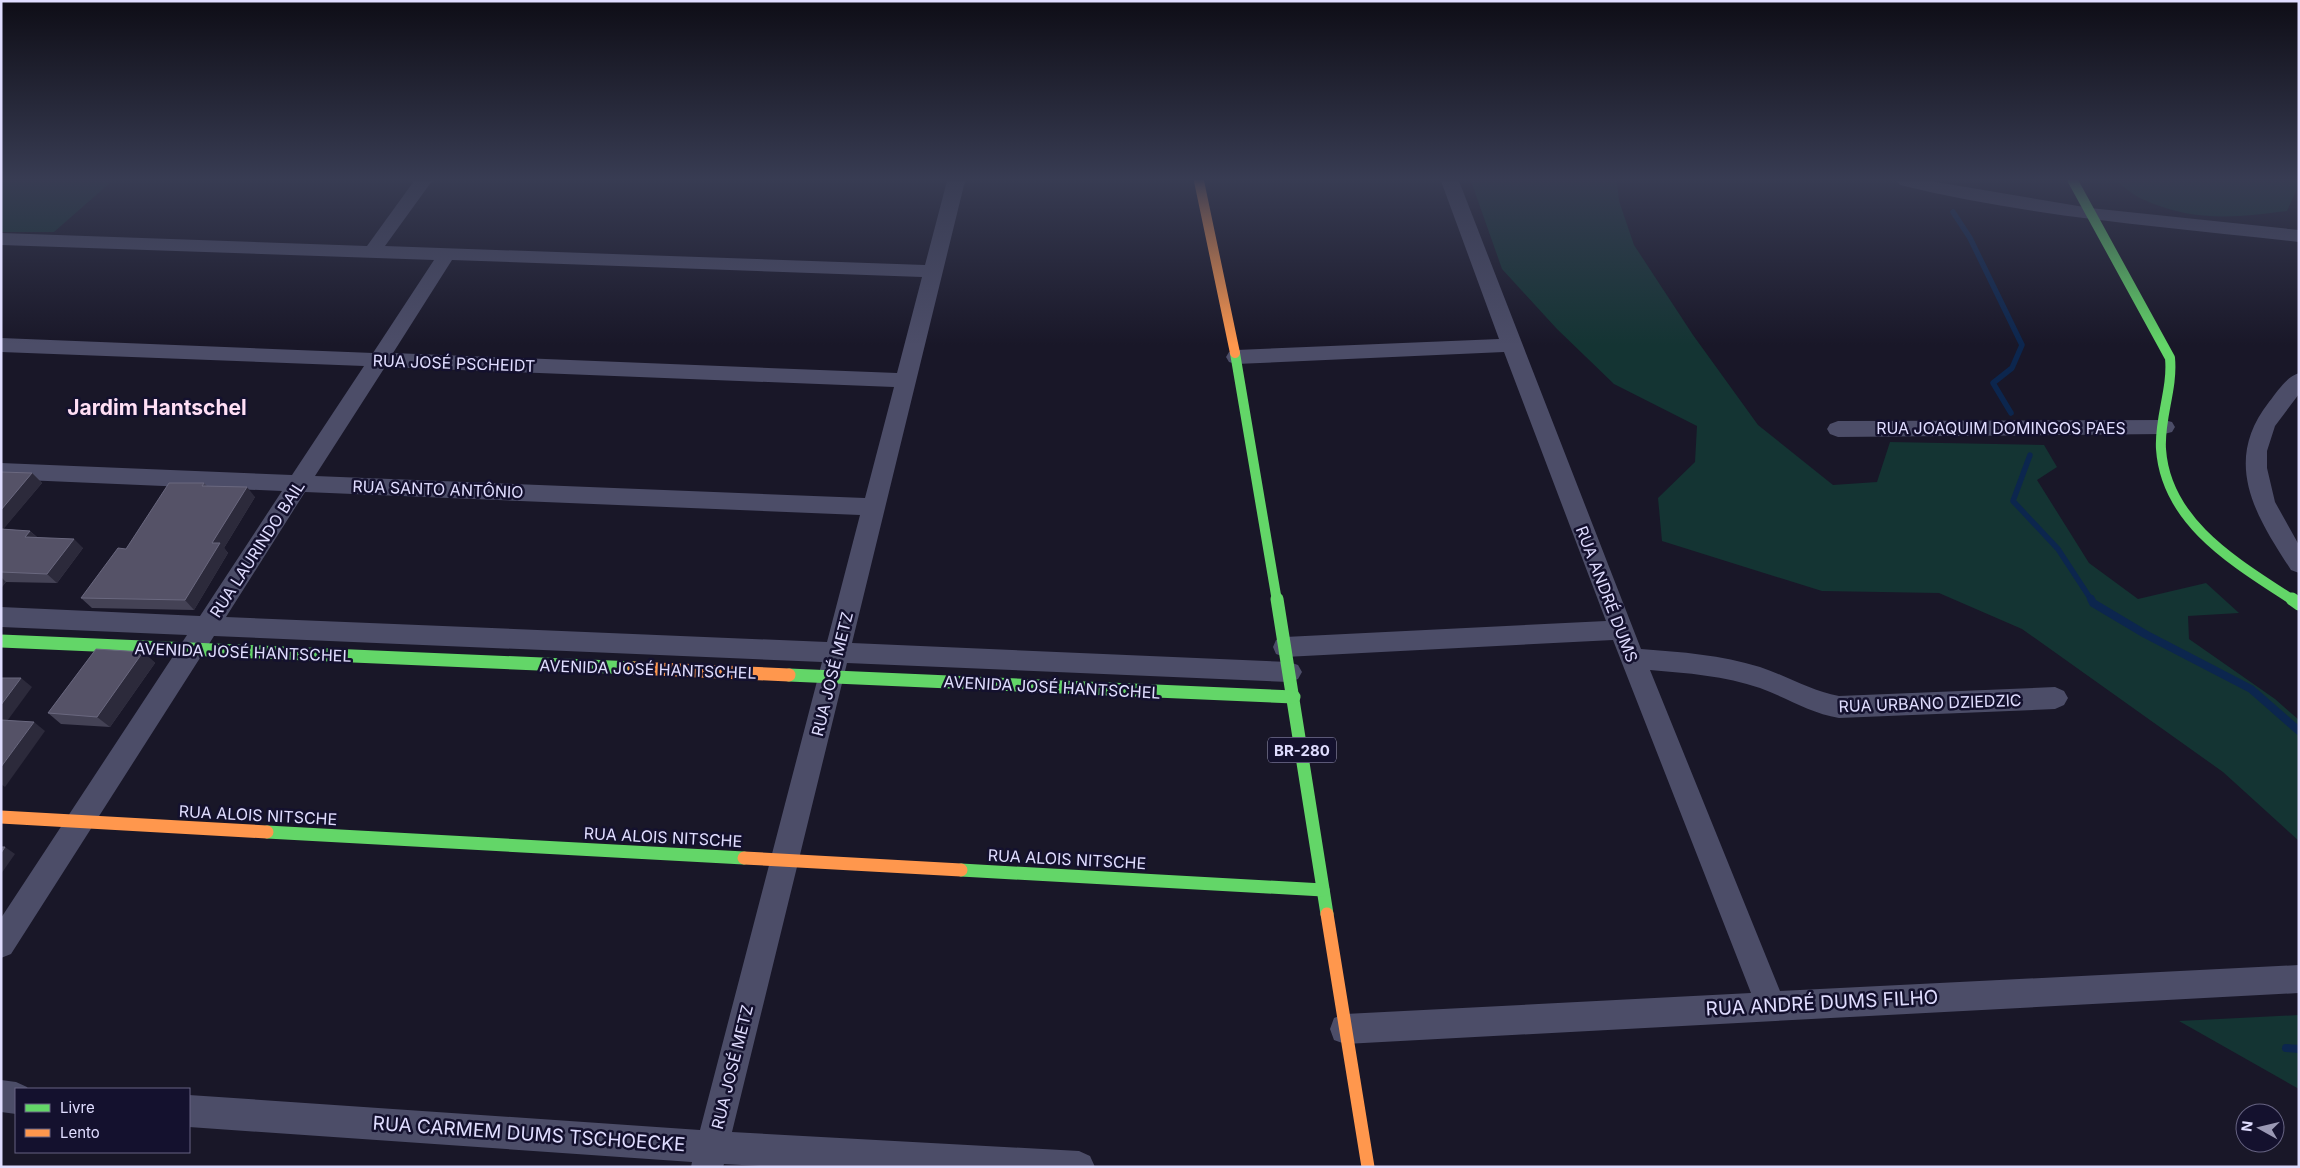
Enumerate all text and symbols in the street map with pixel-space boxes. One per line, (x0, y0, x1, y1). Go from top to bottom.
street label: RUA JOSÉ PSCHEIDT (372, 350, 536, 376)
district label: Jardim Hantschel (67, 395, 247, 420)
street label: RUA JOAQUIM DOMINGOS PAES (1876, 418, 2126, 438)
street label: RUA SANTO ANTÔNIO (352, 476, 524, 502)
street label: RUA LAURINDO BAIL (205, 477, 309, 621)
street label: RUA ANDRÉ DUMS (1572, 523, 1642, 665)
street label: RUA JOSÉ METZ (807, 610, 857, 738)
street label: AVENIDA JOSÉ HANTSCHEL (134, 638, 352, 666)
street label: AVENIDA JOSÉ HANTSCHEL (539, 655, 757, 683)
street label: AVENIDA JOSÉ HANTSCHEL (943, 671, 1161, 703)
street label: RUA URBANO DZIEDZIC (1838, 690, 2022, 716)
road number: BR-280 (1268, 738, 1336, 762)
street label: RUA ALOIS NITSCHE (178, 801, 338, 829)
street label: RUA ALOIS NITSCHE (583, 823, 743, 851)
street label: RUA ALOIS NITSCHE (987, 845, 1147, 873)
street label: RUA ANDRÉ DUMS FILHO (1705, 984, 1939, 1021)
street label: RUA JOSÉ METZ (707, 1003, 757, 1131)
legend (15, 1088, 190, 1153)
text: Livre (60, 1098, 95, 1117)
north arrow (2235, 1103, 2285, 1153)
street label: RUA CARMEM DUMS TSCHOECKE (372, 1112, 686, 1156)
text: N (2237, 1120, 2256, 1133)
text: Lento (60, 1123, 100, 1142)

